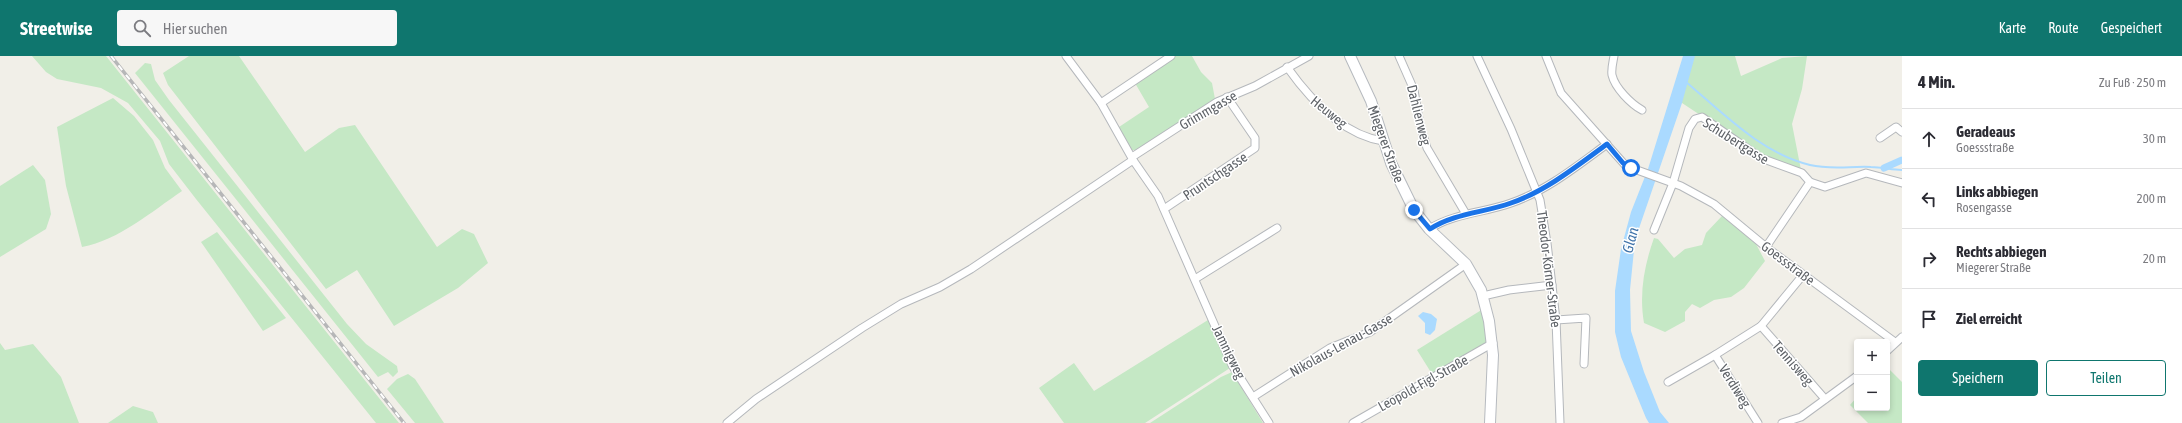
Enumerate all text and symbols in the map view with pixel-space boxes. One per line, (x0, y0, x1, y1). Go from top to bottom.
search box (117, 10, 397, 46)
text: Streetwise (20, 17, 93, 39)
icon: search (131, 17, 153, 39)
text: Hier suchen (163, 20, 228, 37)
text: Karte (1999, 20, 2026, 36)
text: Route (2048, 20, 2079, 36)
text: Gespeichert (2101, 20, 2162, 36)
text: 4 Min. (1918, 72, 1955, 92)
text: Zu Fuß · 250 m (2099, 75, 2166, 90)
street label: Dahlienweg (1404, 83, 1434, 147)
street label: Grimmgasse (1177, 87, 1239, 133)
street label: Heuweg (1308, 93, 1350, 131)
street label: Miegerer Straße (1365, 103, 1407, 185)
street label: Schubertgasse (1700, 115, 1772, 167)
text: Geradeaus (1956, 123, 2015, 140)
icon: ahead (1918, 128, 1940, 150)
text: 30 m (2143, 131, 2166, 146)
text: Goessstraße (1956, 140, 2014, 155)
street label: Pruntschgasse (1180, 149, 1250, 203)
route start (1622, 159, 1640, 177)
text: Links abbiegen (1956, 183, 2038, 200)
icon: left (1918, 188, 1940, 210)
text: 200 m (2137, 191, 2166, 206)
text: Rosengasse (1956, 200, 2012, 215)
route end (1405, 201, 1423, 219)
street label: Theodor-Körner-Straße (1534, 210, 1564, 328)
water label: Glan (1618, 225, 1642, 255)
street label: Goessstraße (1758, 238, 1818, 288)
text: Rechts abbiegen (1956, 243, 2046, 260)
icon: right (1918, 248, 1940, 270)
text: 20 m (2143, 251, 2166, 266)
text: Miegerer Straße (1956, 260, 2031, 275)
icon: arrive (1918, 308, 1940, 330)
street label: Nikolaus-Lenau-Gasse (1287, 310, 1395, 380)
text: Ziel erreicht (1956, 310, 2022, 327)
street label: Jamnigweg (1209, 323, 1249, 381)
street label: Tennisweg (1769, 337, 1817, 389)
map controls (1854, 339, 1890, 411)
button: + (1854, 339, 1890, 375)
street label: Leopold-Figl-Straße (1375, 352, 1471, 414)
button: Speichern (1918, 360, 2038, 396)
button: Teilen (2046, 360, 2166, 396)
street label: Verdiweg (1716, 362, 1754, 410)
button: − (1854, 375, 1890, 411)

